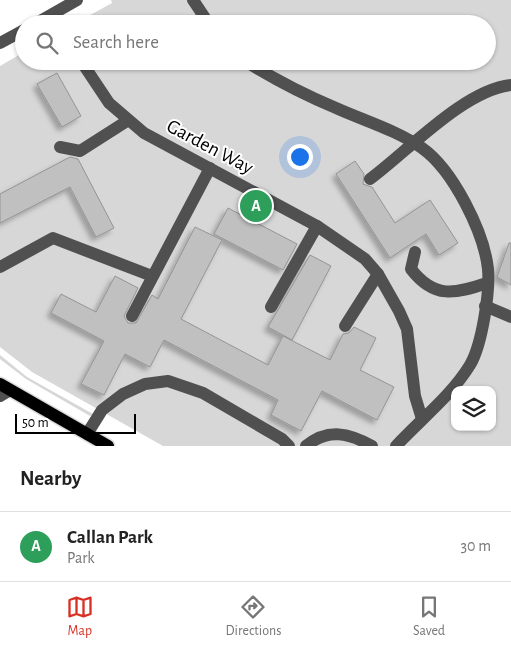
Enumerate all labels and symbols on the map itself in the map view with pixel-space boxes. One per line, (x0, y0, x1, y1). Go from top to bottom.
street label: Garden Way (163, 116, 257, 178)
your location (287, 144, 313, 170)
pin: A (240, 187, 272, 225)
scale bar (15, 411, 136, 434)

